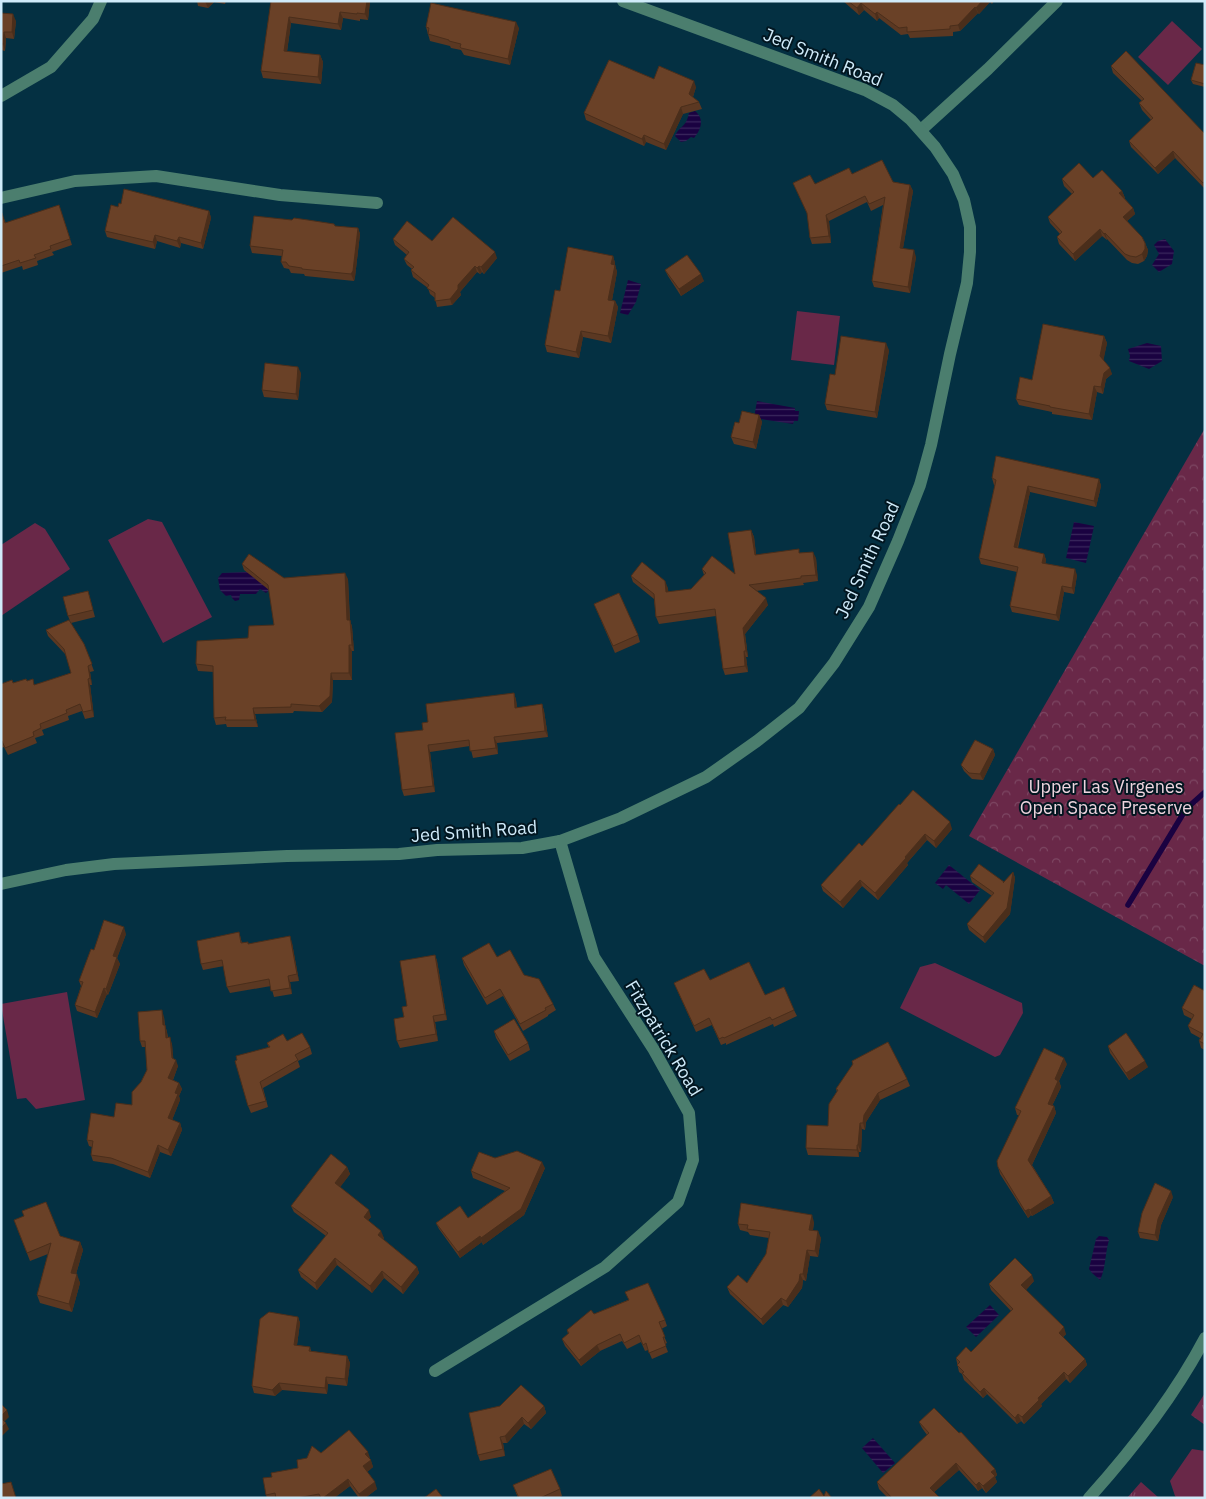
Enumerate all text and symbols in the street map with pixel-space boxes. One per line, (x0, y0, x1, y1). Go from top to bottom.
street label: Jed Smith Road (760, 23, 886, 91)
street label: Jed Smith Road (830, 498, 904, 622)
park label: Upper Las Virgenes Open Space Preserve (1020, 775, 1192, 819)
street label: Jed Smith Road (410, 815, 538, 847)
street label: Fitzpatrick Road (620, 976, 708, 1100)

